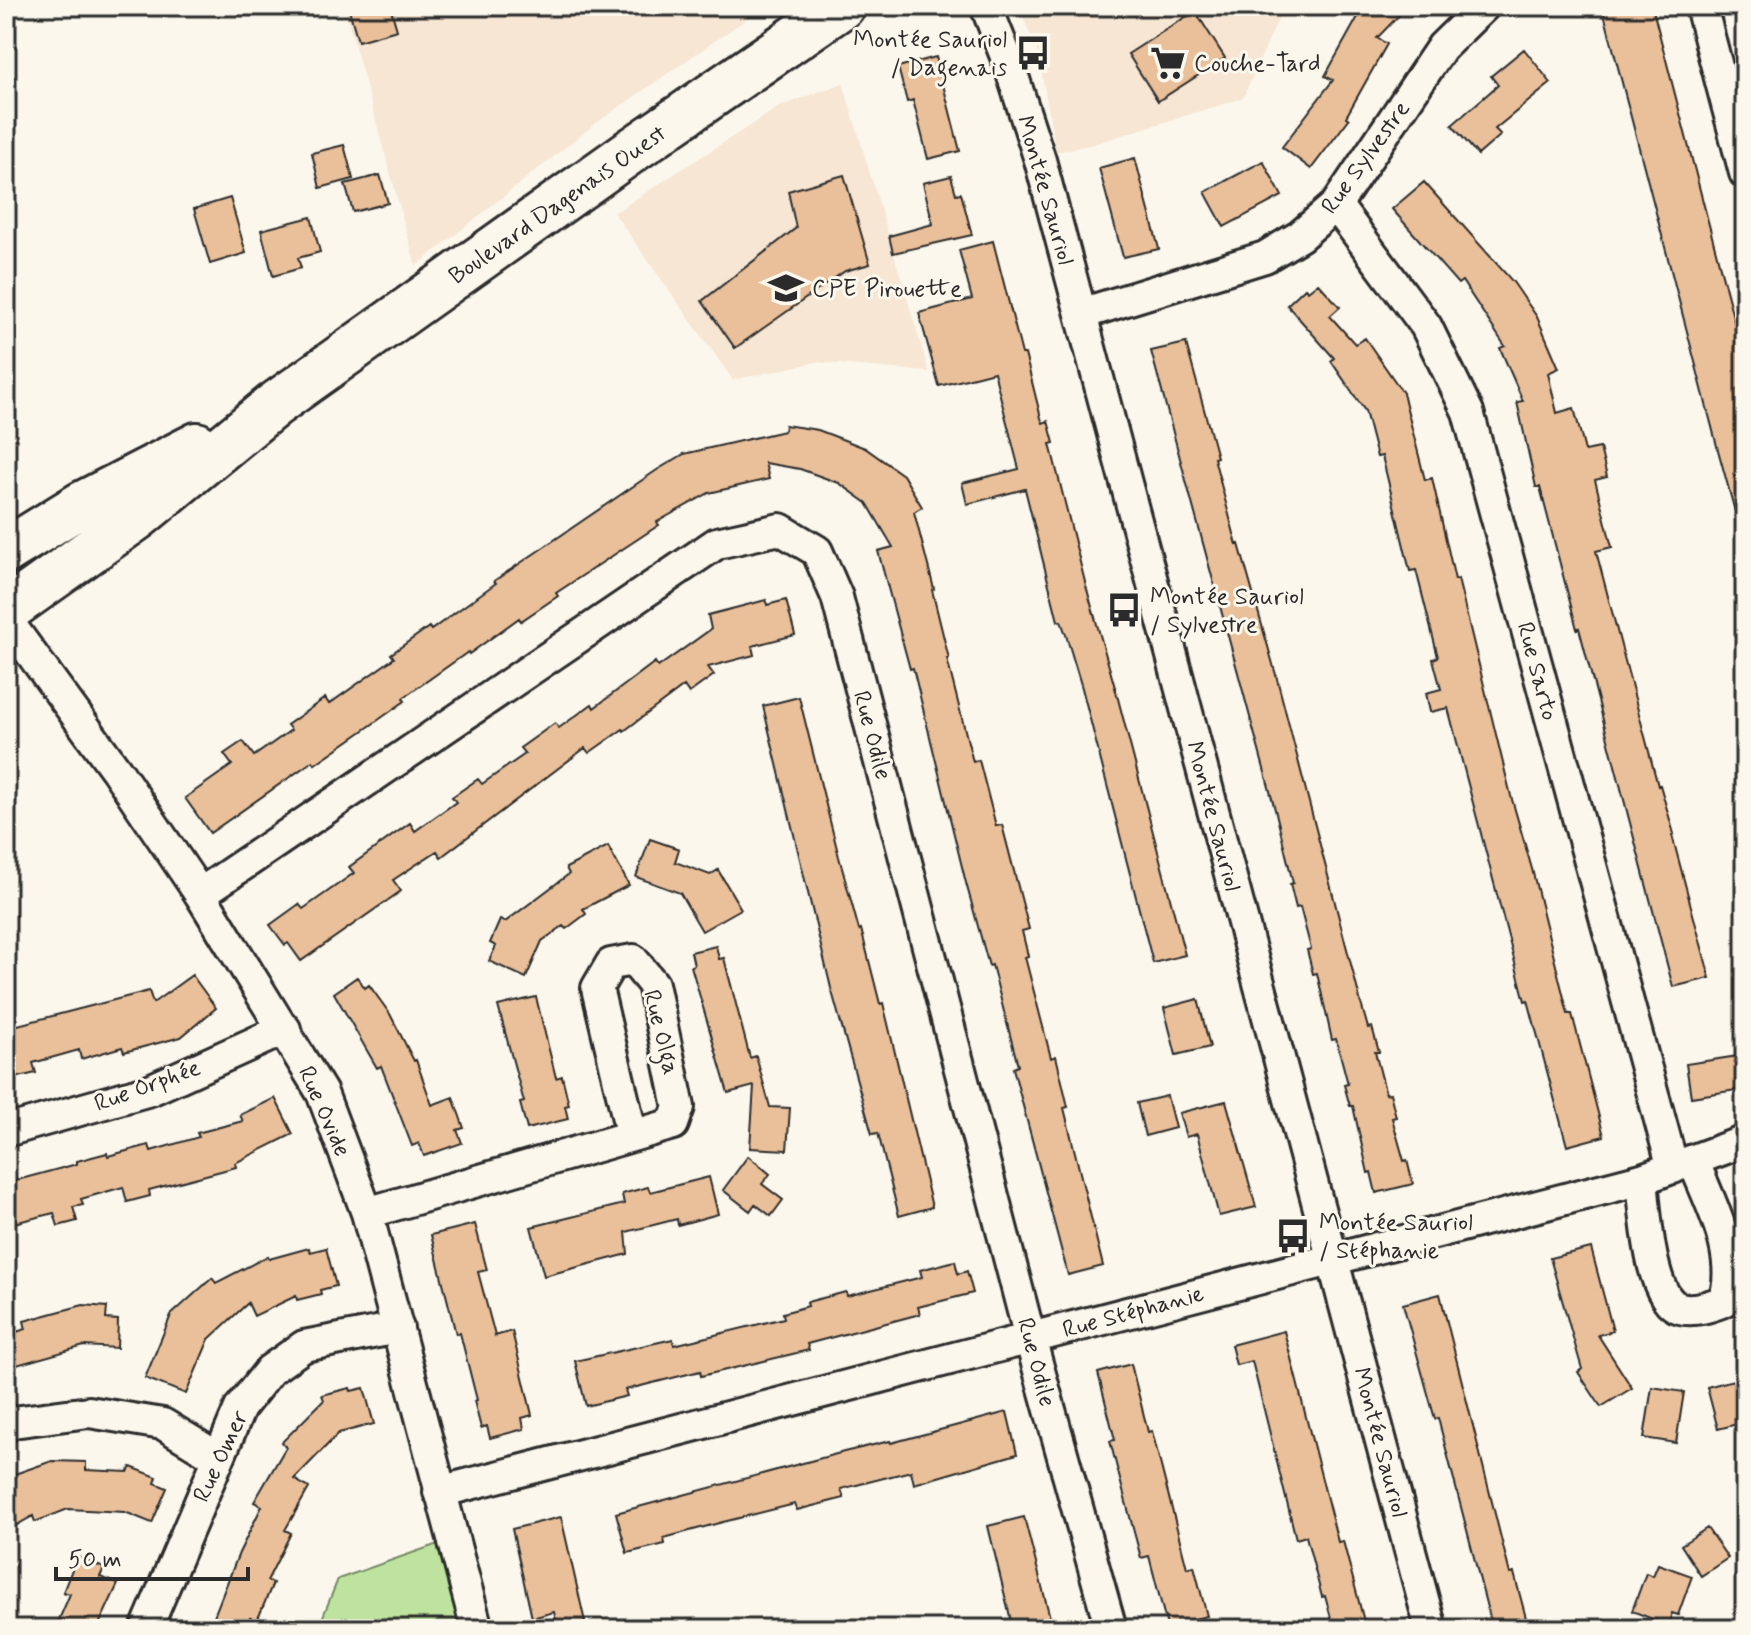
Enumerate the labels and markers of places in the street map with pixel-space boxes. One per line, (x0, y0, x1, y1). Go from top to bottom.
place label: Montée Sauriol / Dagenais (853, 25, 1007, 87)
bus stop icon: Montée Sauriol / Dagenais (1014, 34, 1052, 72)
supermarket icon: Couche-Tard (1149, 44, 1187, 82)
place label: Couche-Tard (1194, 49, 1321, 80)
school or university icon: CPE Pirouette (767, 269, 805, 307)
place label: CPE Pirouette (812, 274, 962, 305)
place label: Montée Sauriol / Sylvestre (1150, 582, 1304, 641)
bus stop icon: Montée Sauriol / Sylvestre (1105, 591, 1143, 629)
place label: Montée Sauriol / Stéphanie (1319, 1208, 1473, 1267)
bus stop icon: Montée Sauriol / Stéphanie (1274, 1217, 1312, 1255)

